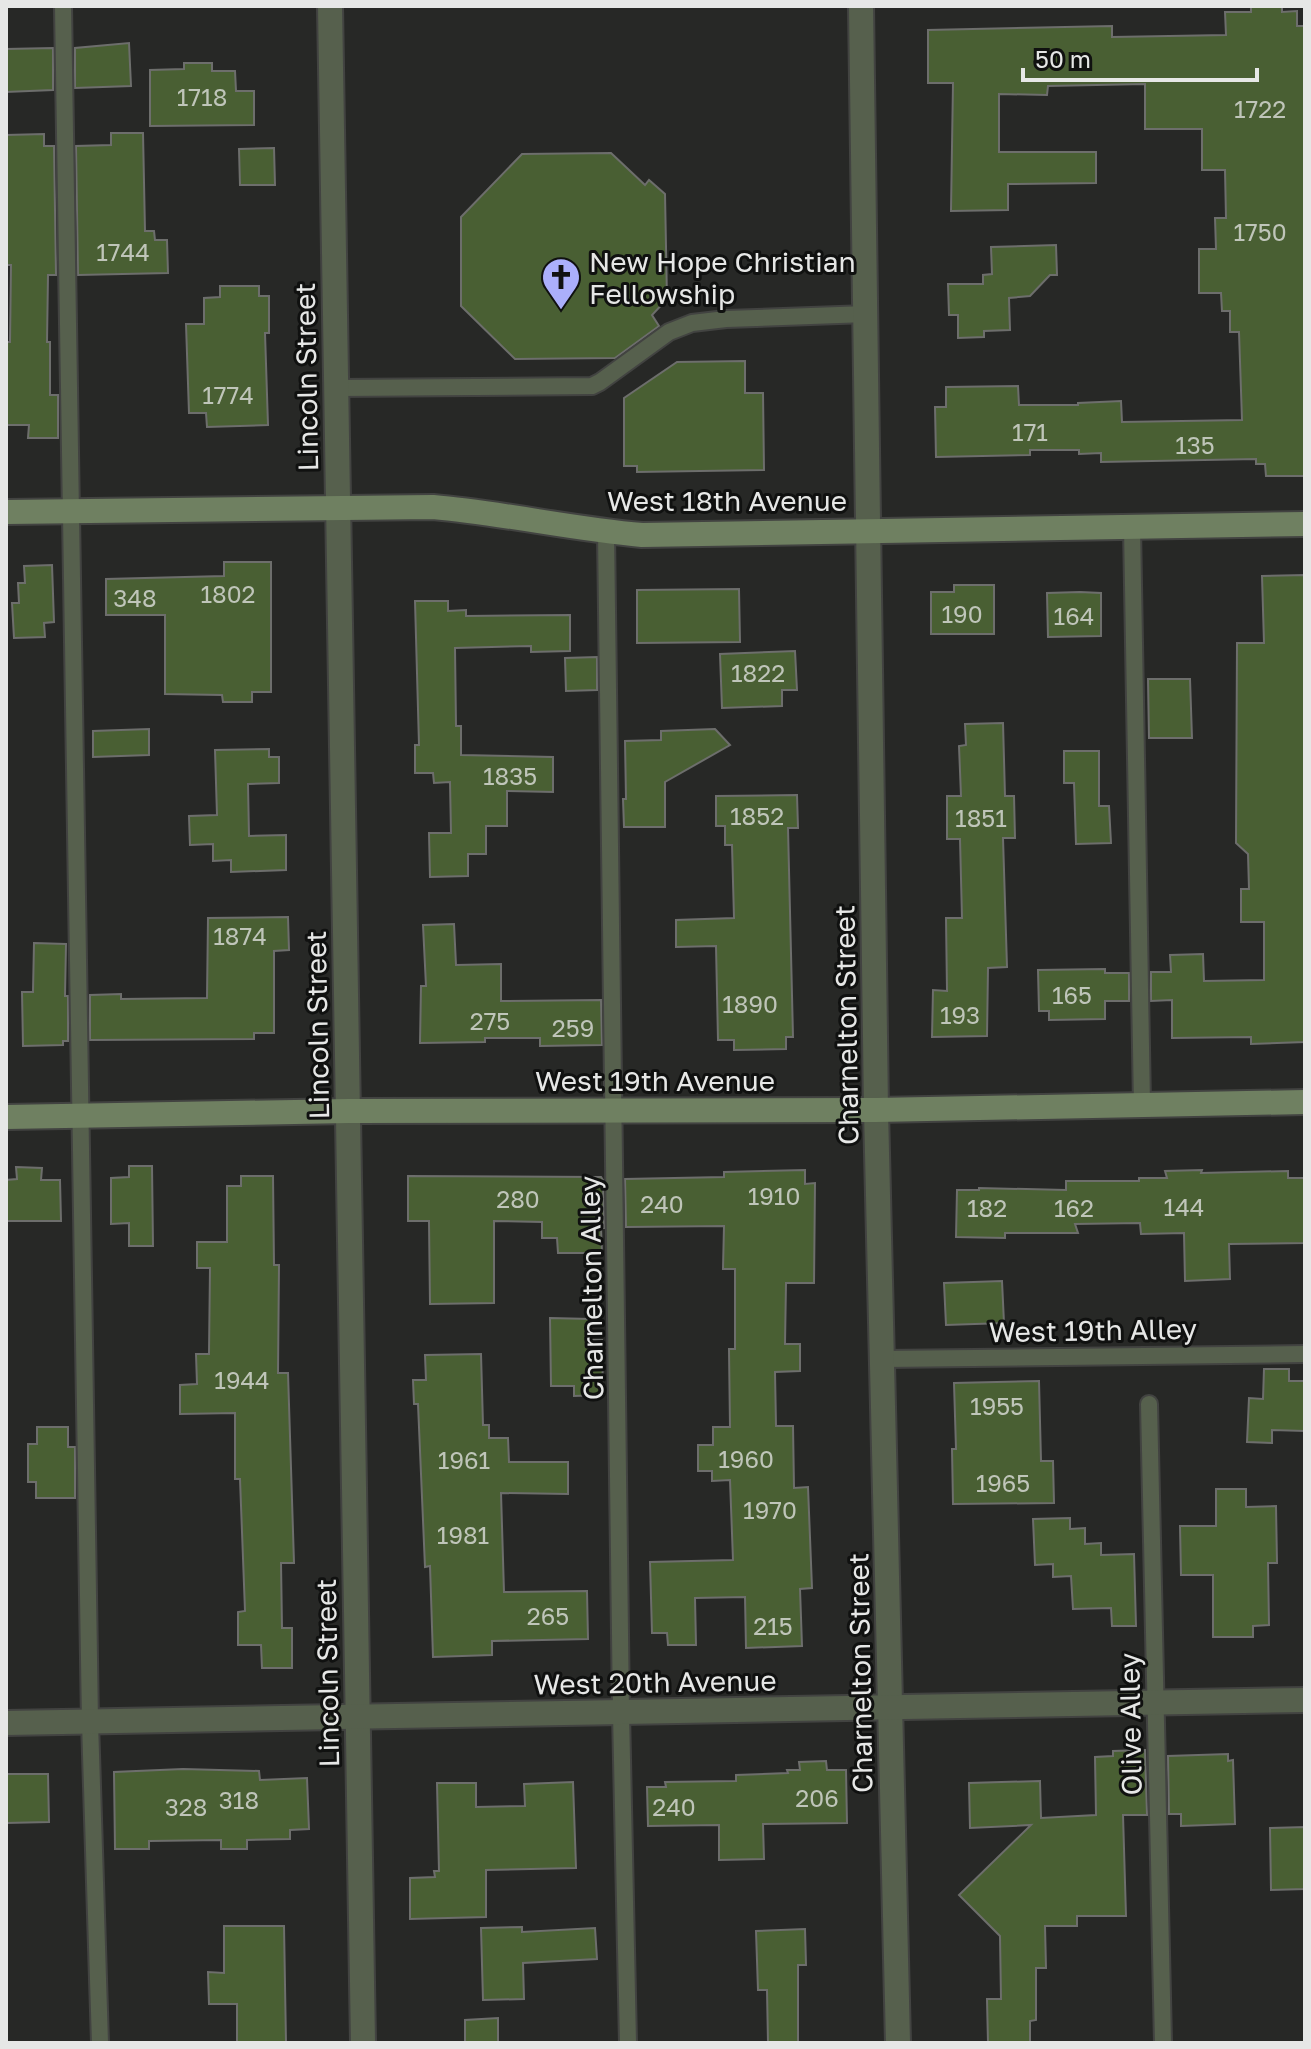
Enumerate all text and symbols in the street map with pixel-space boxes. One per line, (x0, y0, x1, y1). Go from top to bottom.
scale bar (1023, 32, 1257, 82)
text: 50 m (1035, 44, 1091, 73)
house number: 1718 (177, 82, 227, 111)
house number: 1722 (1234, 94, 1286, 123)
house number: 1750 (1233, 217, 1287, 246)
house number: 1744 (96, 237, 150, 266)
place label: New Hope Christian Fellowship (589, 245, 856, 310)
church icon: New Hope Christian Fellowship (540, 256, 582, 311)
street label: Lincoln Street (288, 282, 324, 472)
house number: 1774 (202, 380, 254, 409)
house number: 171 (1012, 417, 1048, 446)
house number: 135 (1175, 430, 1215, 459)
street label: West 18th Avenue (607, 484, 847, 517)
house number: 1802 (200, 579, 256, 608)
house number: 348 (113, 583, 157, 612)
house number: 190 (941, 599, 983, 628)
house number: 164 (1054, 601, 1094, 630)
house number: 1822 (731, 658, 785, 687)
house number: 1835 (483, 761, 537, 790)
house number: 1852 (730, 801, 784, 830)
house number: 1851 (955, 803, 1007, 832)
street label: Charnelton Street (827, 905, 865, 1145)
house number: 1874 (213, 921, 267, 950)
street label: Lincoln Street (299, 930, 335, 1120)
house number: 165 (1052, 980, 1092, 1009)
house number: 1890 (722, 989, 778, 1018)
house number: 193 (940, 1000, 980, 1029)
house number: 275 (470, 1006, 510, 1035)
house number: 259 (552, 1013, 594, 1042)
street label: West 19th Avenue (535, 1064, 775, 1097)
street label: Charnelton Alley (573, 1175, 609, 1400)
house number: 1910 (748, 1181, 800, 1210)
house number: 280 (496, 1184, 540, 1213)
house number: 240 (640, 1189, 684, 1218)
house number: 144 (1164, 1192, 1204, 1221)
house number: 182 (967, 1193, 1007, 1222)
house number: 162 (1054, 1193, 1094, 1222)
street label: West 19th Alley (989, 1312, 1198, 1348)
house number: 1944 (214, 1365, 270, 1394)
house number: 1955 (970, 1391, 1024, 1420)
house number: 1960 (718, 1444, 774, 1473)
house number: 1961 (438, 1445, 490, 1474)
house number: 1965 (976, 1468, 1030, 1497)
house number: 1970 (743, 1495, 797, 1524)
house number: 1981 (437, 1520, 489, 1549)
street label: Charnelton Street (841, 1553, 879, 1793)
street label: Lincoln Street (309, 1578, 345, 1768)
house number: 265 (527, 1601, 569, 1630)
house number: 215 (753, 1611, 793, 1640)
street label: Olive Alley (1112, 1652, 1148, 1796)
street label: West 20th Avenue (533, 1663, 777, 1701)
house number: 206 (795, 1783, 839, 1812)
house number: 318 (219, 1785, 259, 1814)
house number: 328 (165, 1792, 207, 1821)
house number: 240 (652, 1792, 696, 1821)

